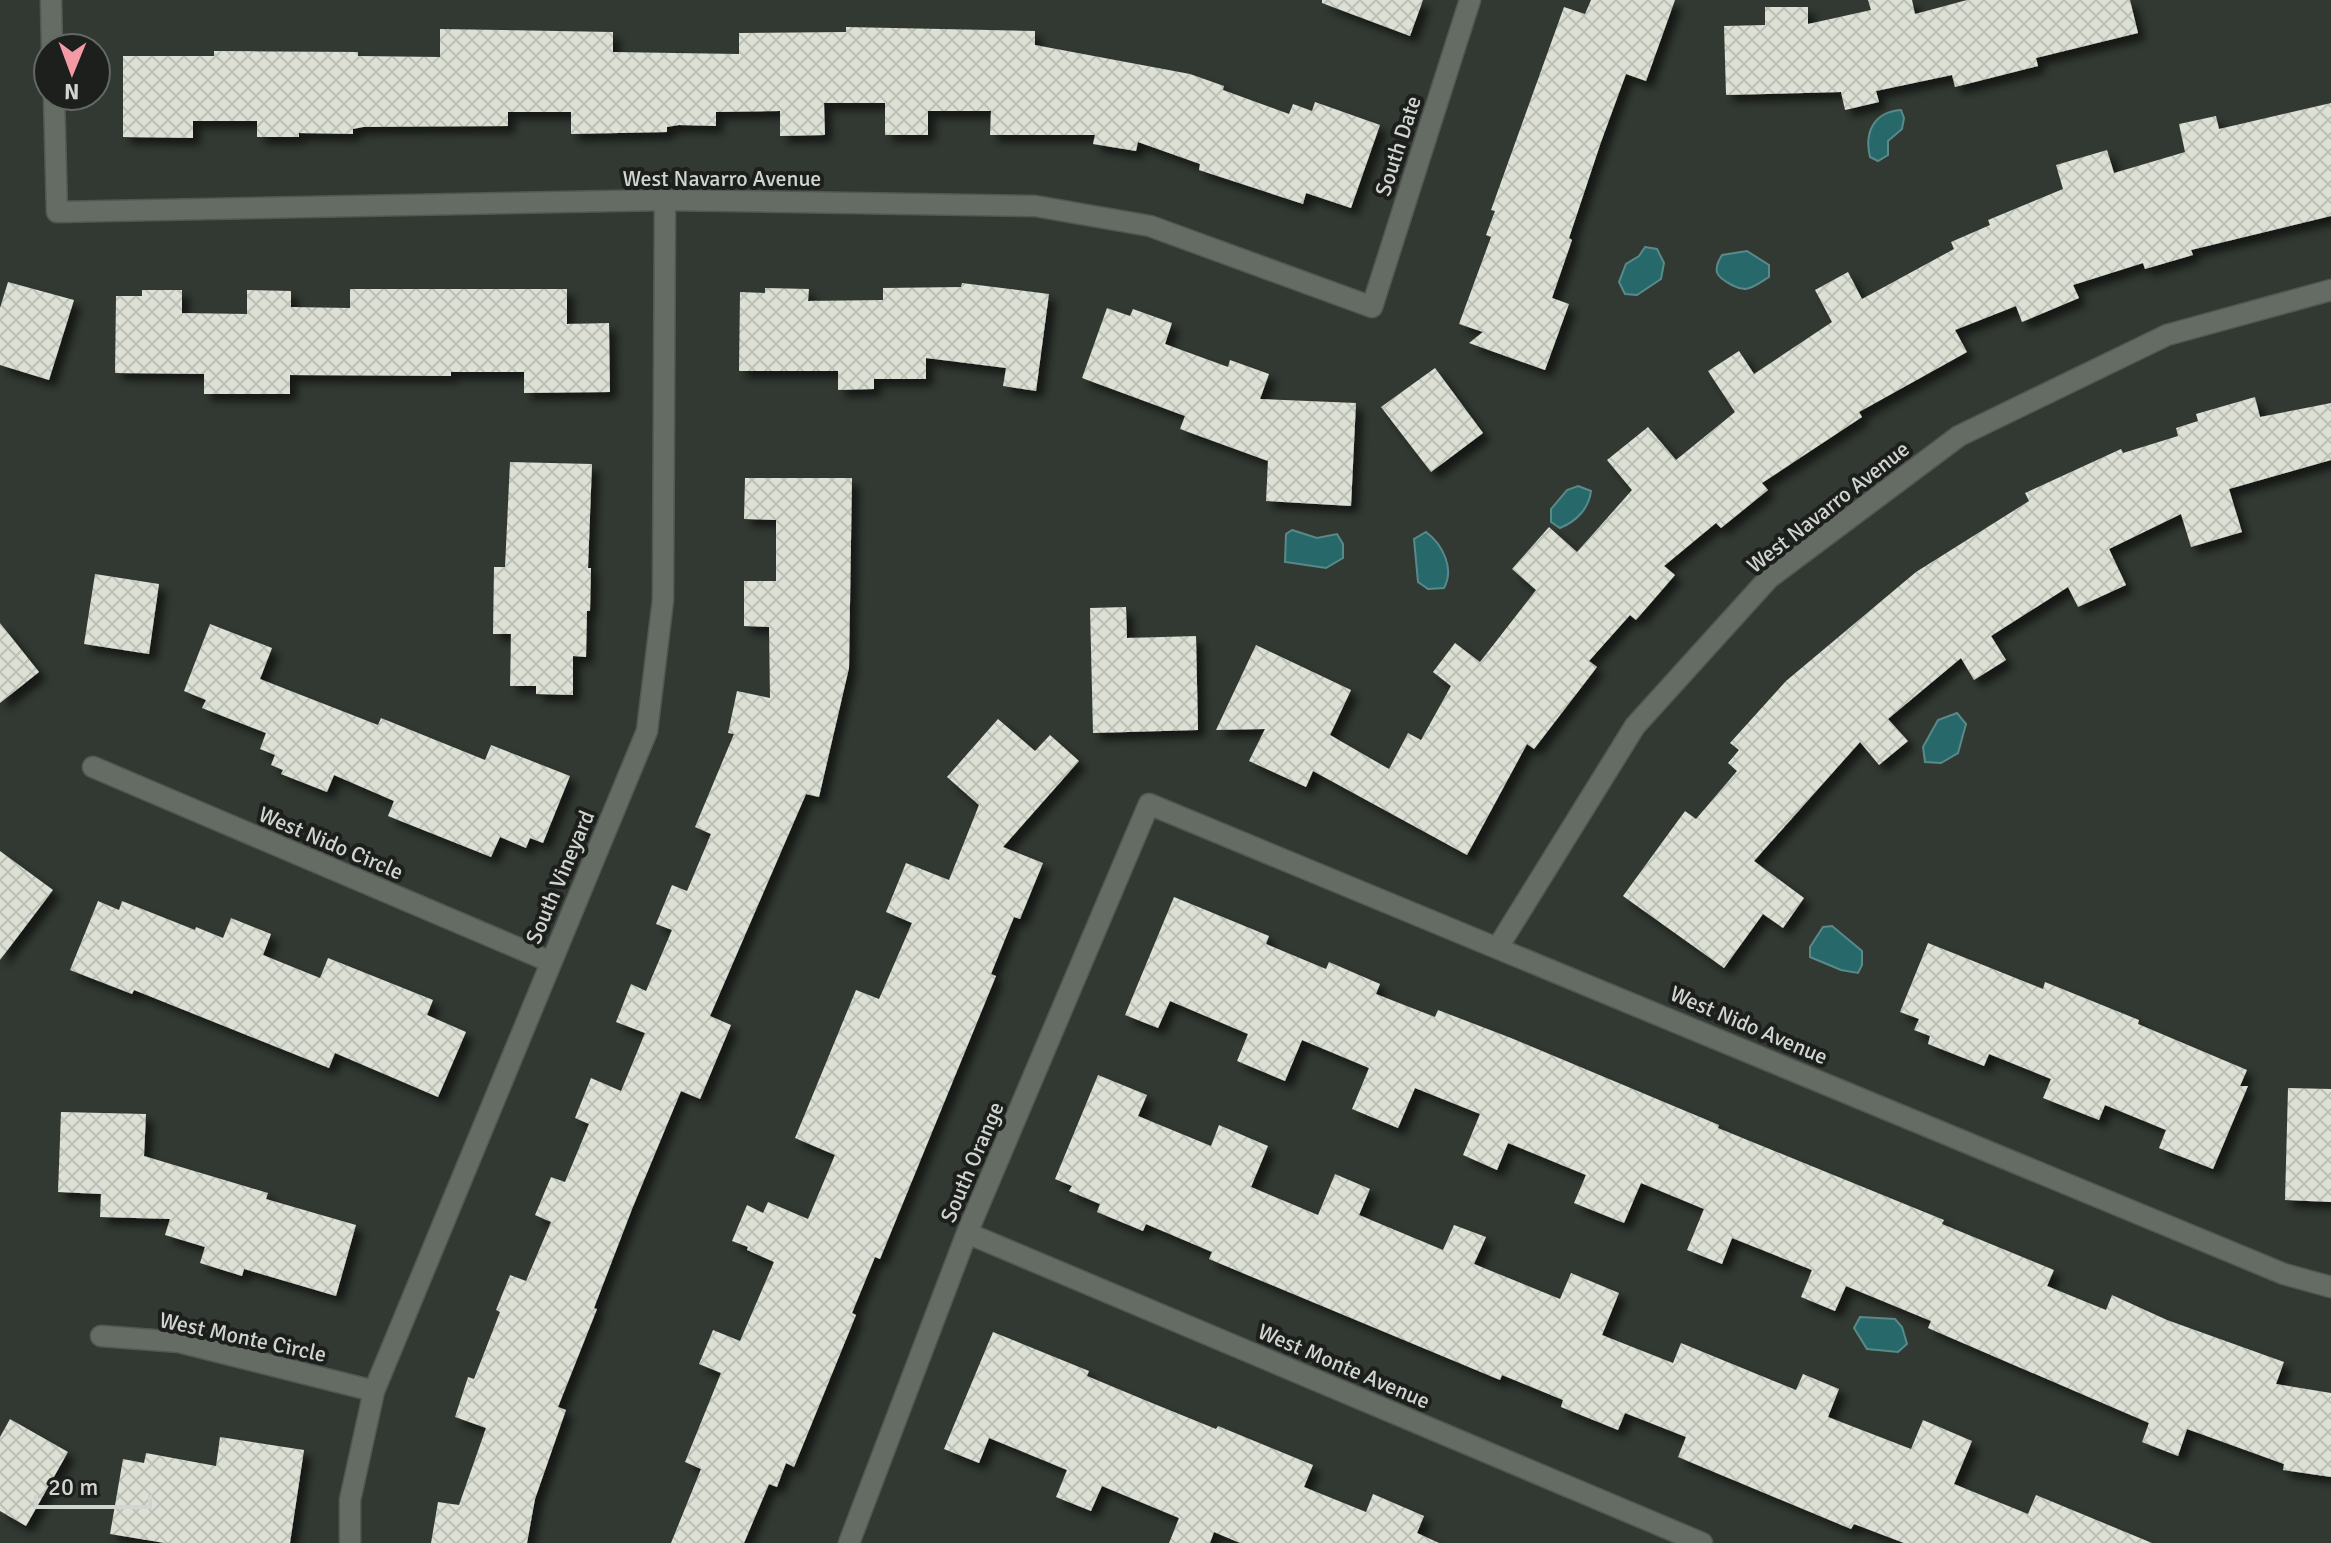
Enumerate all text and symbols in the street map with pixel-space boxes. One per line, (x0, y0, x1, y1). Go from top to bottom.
north arrow (32, 32, 112, 112)
text: N (64, 78, 80, 105)
street label: South Date (1369, 93, 1427, 199)
street label: West Navarro Avenue (623, 165, 821, 192)
street label: West Navarro Avenue (1741, 435, 1915, 579)
street label: West Nido Circle (255, 800, 407, 886)
street label: South Vineyard (520, 806, 600, 948)
street label: West Nido Avenue (1666, 980, 1832, 1070)
street label: South Orange (934, 1098, 1010, 1226)
street label: West Monte Circle (157, 1306, 329, 1368)
street label: West Monte Avenue (1254, 1318, 1434, 1414)
scale bar (36, 1459, 150, 1509)
text: 20 m (48, 1472, 98, 1502)

